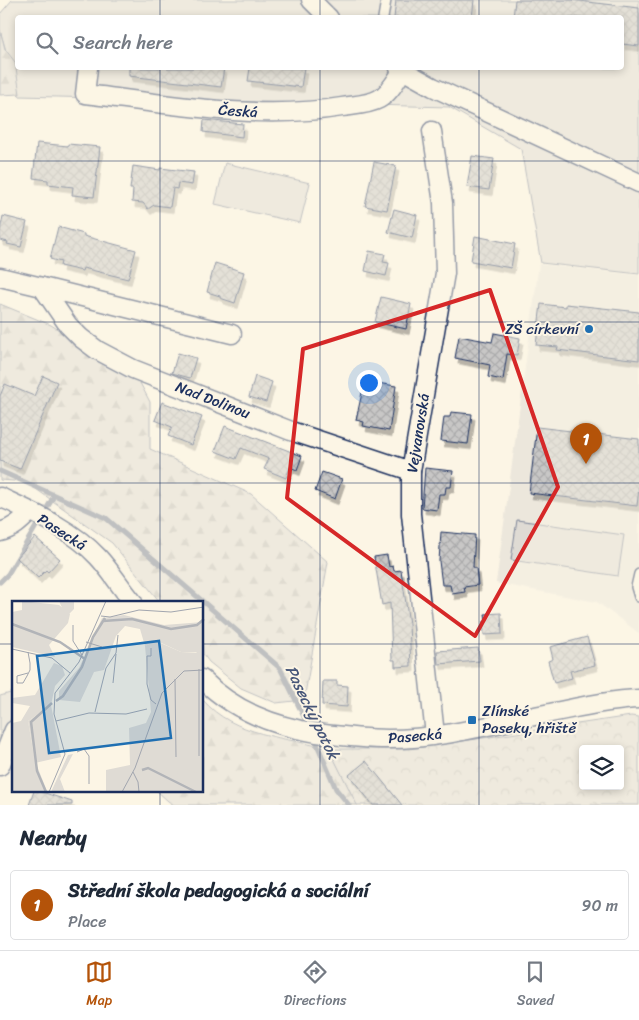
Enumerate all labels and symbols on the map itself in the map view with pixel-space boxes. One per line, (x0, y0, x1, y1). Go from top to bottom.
street label: Česká (217, 97, 259, 125)
place label: ZŠ církevní (505, 316, 581, 342)
marker: ZŠ církevní (583, 323, 595, 335)
your location (356, 370, 382, 396)
street label: Nad Dolinou (172, 374, 254, 426)
street label: Vejvanovská (399, 391, 437, 474)
pin: 1 (570, 423, 602, 464)
street label: Pasecká (32, 506, 92, 558)
inset map (12, 601, 204, 792)
water label: Pasecký potok (277, 660, 349, 766)
place label: Zlínské Paseky, hřiště (482, 698, 577, 741)
marker: Zlínské Paseky, hřiště (466, 714, 478, 726)
street label: Pasecká (387, 721, 444, 751)

